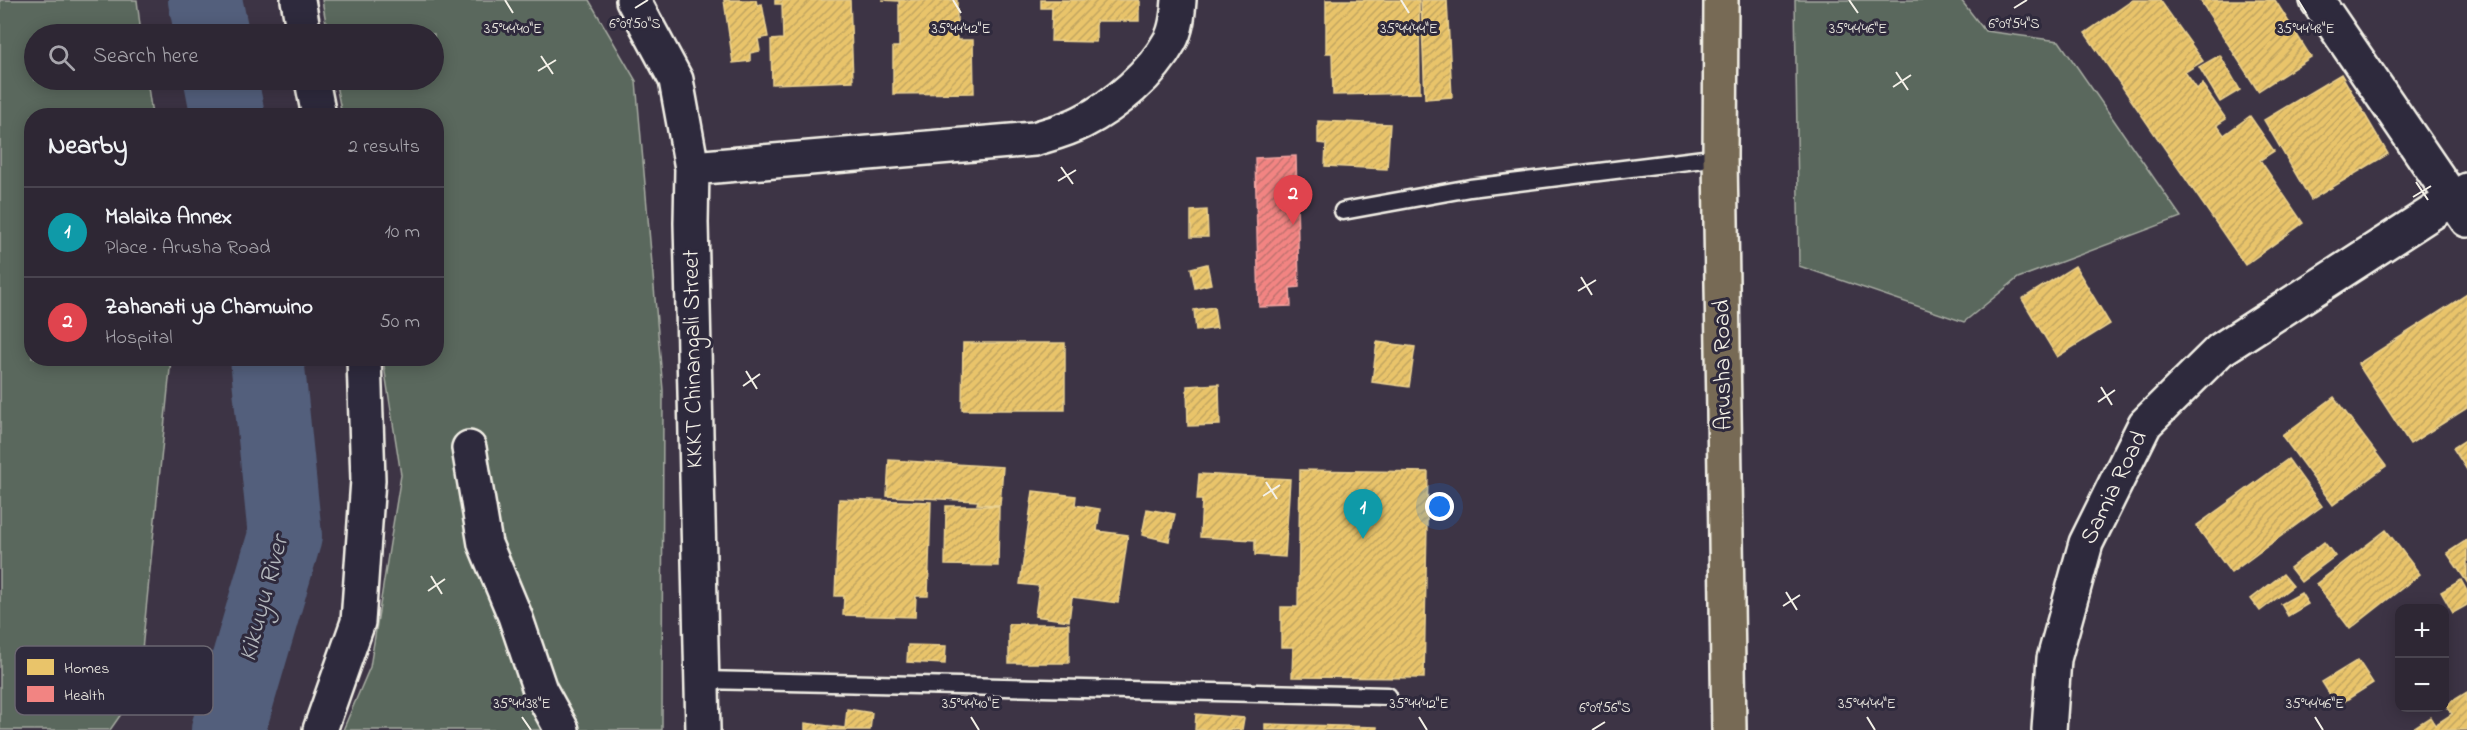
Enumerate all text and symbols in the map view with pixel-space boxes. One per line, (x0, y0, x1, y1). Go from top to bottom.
text: 6°09'50"S (609, 13, 661, 35)
text: 6°09'54"S (1988, 13, 2040, 35)
text: 35°44'40"E (484, 18, 542, 40)
text: 35°44'42"E (932, 18, 990, 40)
text: 35°44'44"E (1380, 18, 1438, 40)
text: 35°44'46"E (1829, 18, 1887, 40)
text: 35°44'48"E (2277, 18, 2335, 40)
search box (24, 24, 444, 90)
icon: search (45, 41, 78, 74)
text: Search here (93, 41, 198, 73)
text: Nearby (48, 128, 127, 166)
text: 2 results (348, 133, 420, 162)
pin: 2 (1274, 176, 1312, 225)
text: Malaika Annex (105, 202, 232, 234)
text: 1 (64, 218, 71, 247)
text: 10 m (384, 218, 420, 247)
text: Place · Arusha Road (105, 234, 271, 263)
street label: KKKT Chinangali Street (675, 249, 713, 469)
text: Zahanati ya Chamwino (105, 292, 313, 324)
street label: Arusha Road (1705, 299, 1743, 431)
text: 2 (63, 308, 72, 337)
text: 50 m (379, 308, 420, 337)
text: Hospital (105, 324, 173, 353)
street label: Samia Road (2072, 425, 2158, 551)
pin: 1 (1344, 490, 1382, 539)
your location (1425, 492, 1454, 521)
water label: Kikuyu River (230, 529, 301, 666)
map controls (2395, 604, 2449, 712)
button: + (2395, 604, 2449, 658)
legend (15, 646, 213, 715)
text: Homes (64, 657, 109, 681)
button: − (2395, 658, 2449, 712)
text: Health (64, 684, 105, 708)
text: 35°44'38"E (493, 693, 551, 715)
text: 35°44'40"E (942, 693, 1000, 715)
text: 35°44'42"E (1390, 693, 1448, 715)
text: 35°44'44"E (1838, 693, 1896, 715)
text: 35°44'46"E (2286, 693, 2344, 715)
text: 6°09'56"S (1579, 697, 1631, 719)

